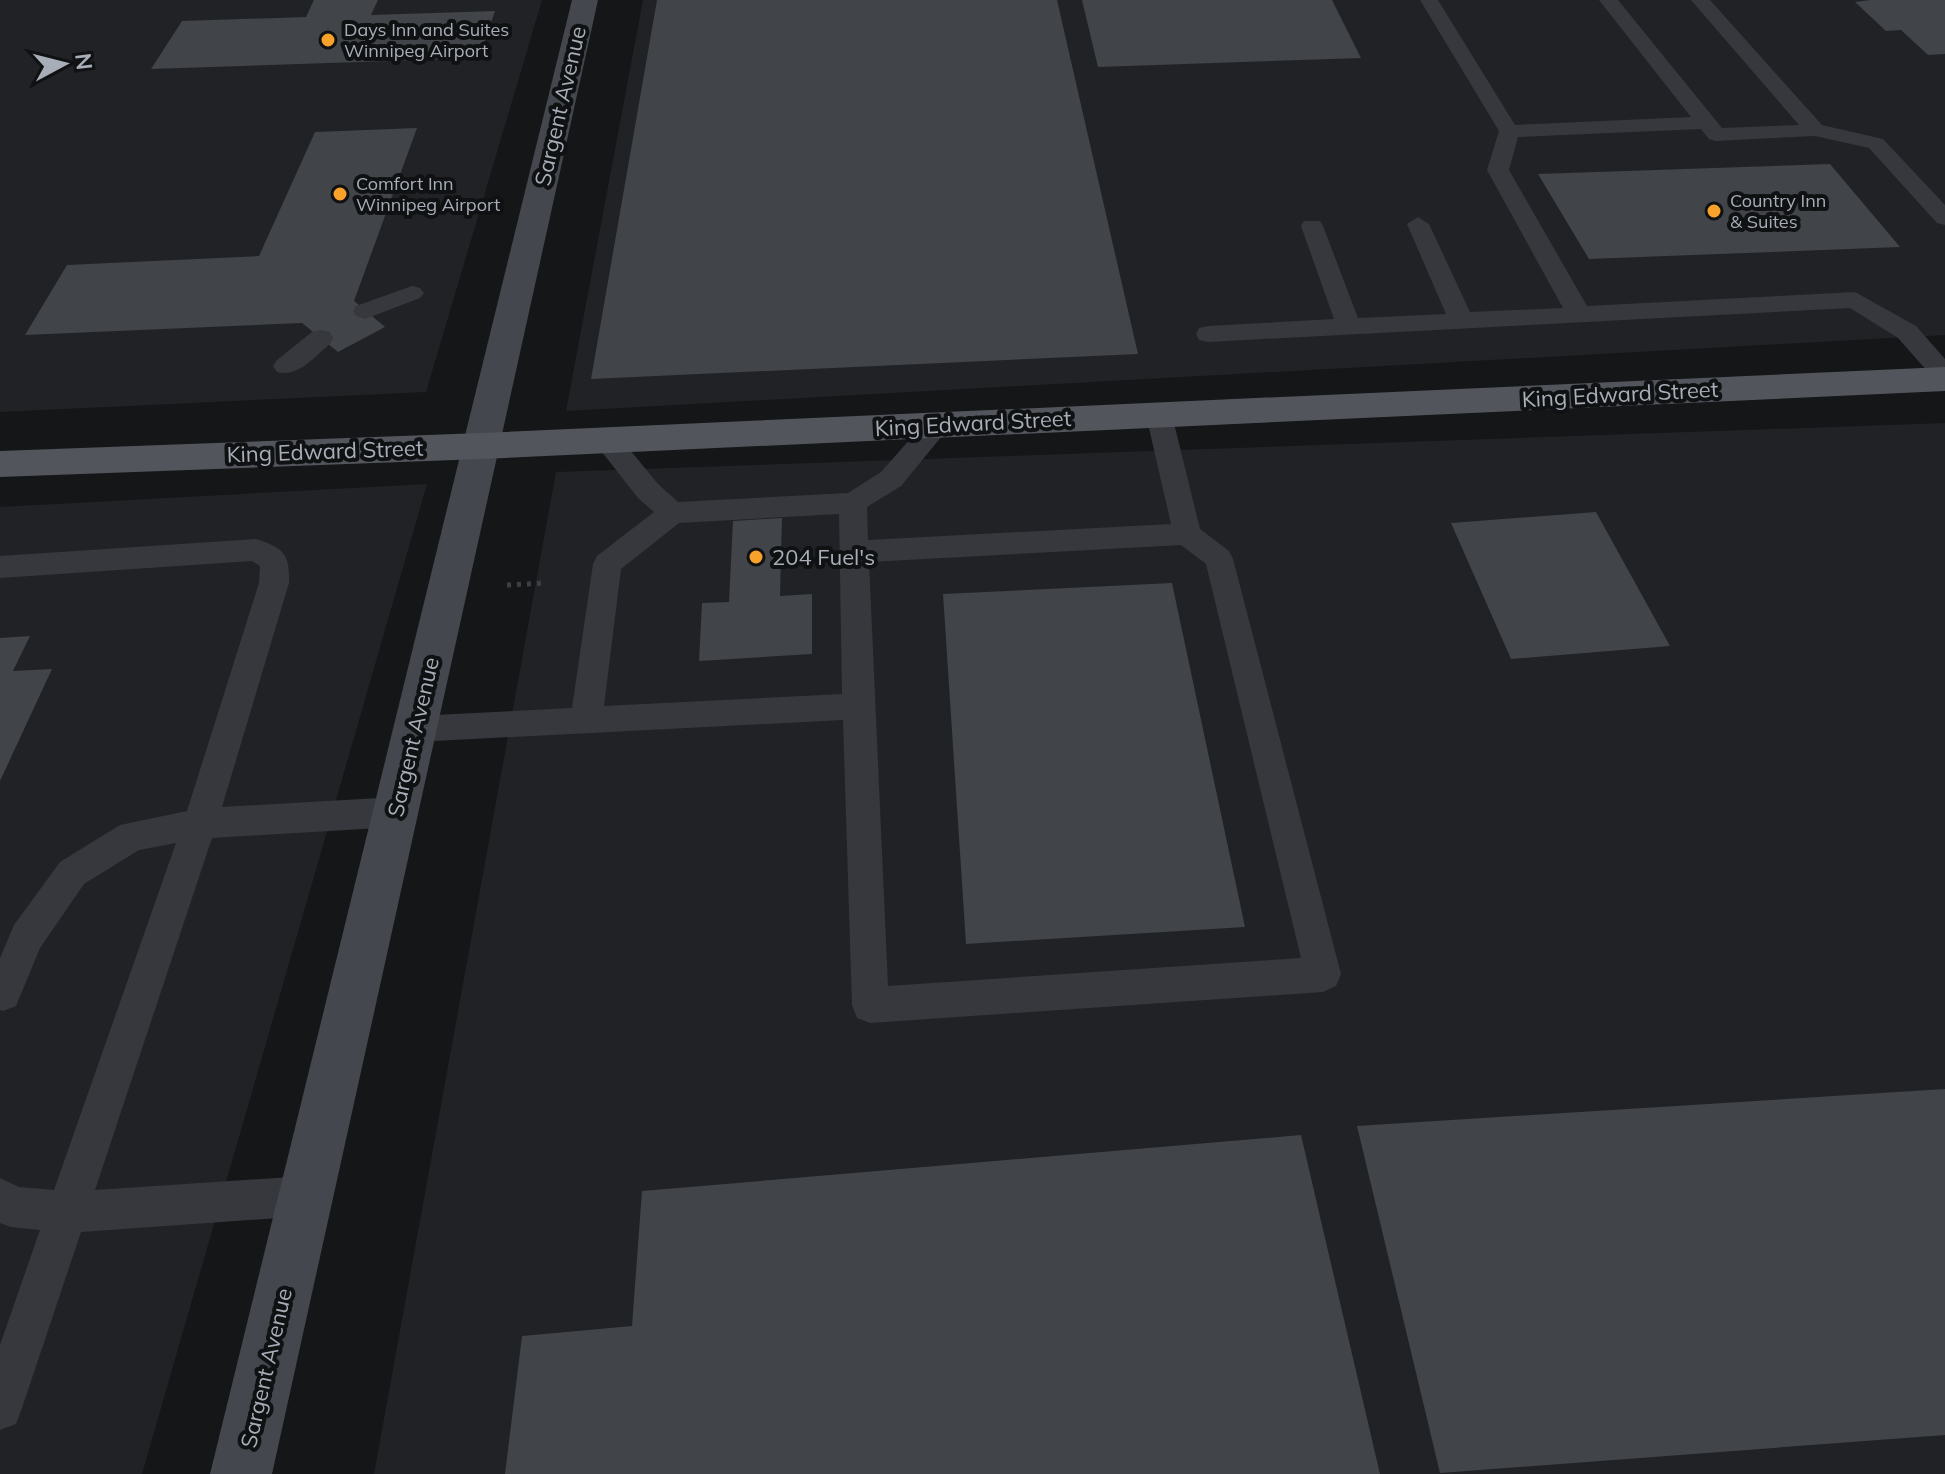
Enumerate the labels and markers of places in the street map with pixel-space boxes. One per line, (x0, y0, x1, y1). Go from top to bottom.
place label: Days Inn and Suites Winnipeg Airport (344, 18, 509, 62)
marker: Days Inn and Suites Winnipeg Airport (319, 31, 337, 49)
place label: Comfort Inn Winnipeg Airport (356, 172, 500, 216)
marker: Comfort Inn Winnipeg Airport (331, 185, 349, 203)
place label: Country Inn & Suites (1730, 189, 1826, 233)
marker: Country Inn & Suites (1705, 202, 1723, 220)
place label: 204 Fuel's (772, 543, 875, 571)
marker: 204 Fuel's (747, 548, 765, 566)

